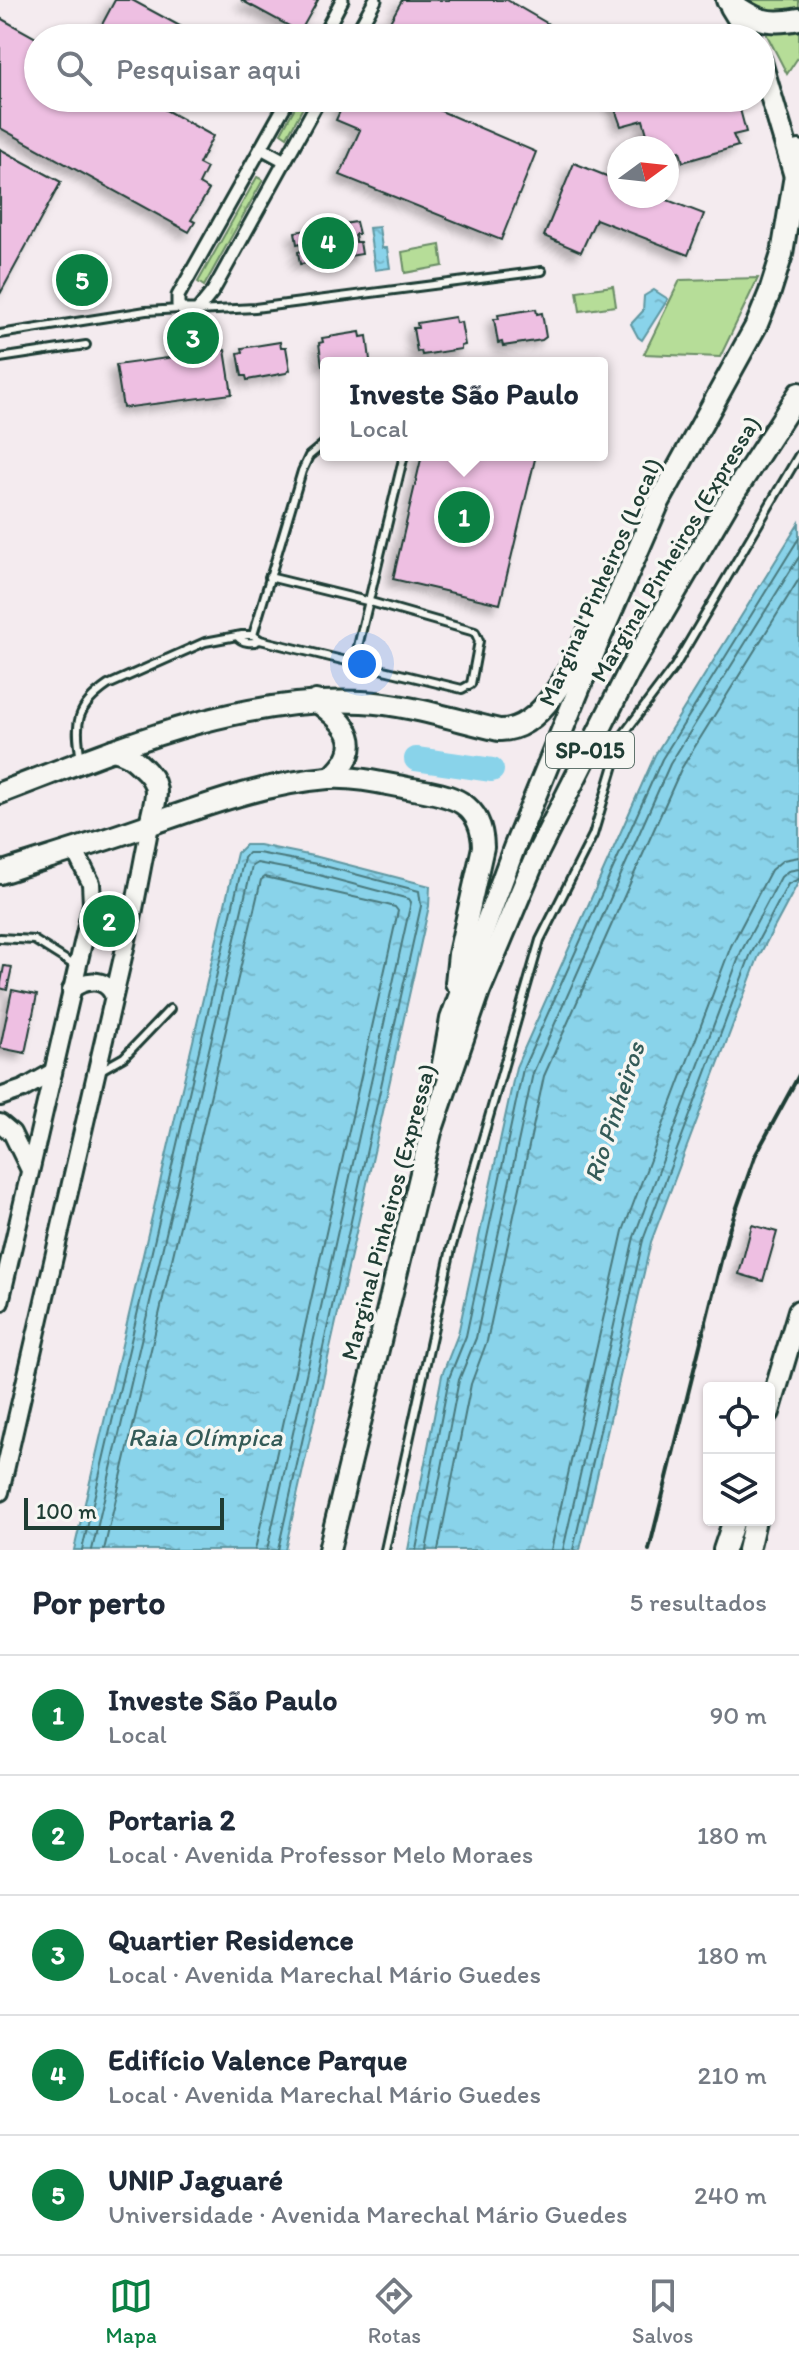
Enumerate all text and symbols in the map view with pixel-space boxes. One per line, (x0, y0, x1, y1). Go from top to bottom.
search box (24, 24, 775, 112)
icon: search (52, 46, 96, 90)
text: Pesquisar aqui (116, 50, 301, 87)
north arrow (607, 136, 679, 208)
pin: 4 (302, 213, 354, 273)
pin: 5 (56, 250, 108, 310)
pin: 3 (167, 308, 219, 368)
popup (320, 357, 608, 461)
text: Investe São Paulo (349, 375, 579, 412)
street label: Marginal Pinheiros (Expressa) (583, 410, 766, 687)
text: Local (349, 412, 408, 444)
street label: Marginal Pinheiros (Local) (532, 453, 667, 710)
pin: 1 (438, 487, 490, 547)
your location (342, 644, 382, 684)
road number: SP-015 (546, 732, 634, 768)
pin: 2 (83, 891, 135, 951)
water label: Rio Pinheiros (576, 1037, 652, 1186)
street label: Marginal Pinheiros (Expressa) (334, 1061, 441, 1363)
map controls (703, 1382, 775, 1526)
button: locate (703, 1382, 775, 1454)
water label: Raia Olímpica (128, 1421, 283, 1453)
button: layers (703, 1454, 775, 1526)
scale bar (24, 1494, 224, 1530)
text: 100 m (36, 1498, 97, 1525)
text: Por perto (32, 1582, 165, 1623)
text: 5 resultados (629, 1586, 767, 1618)
text: Investe São Paulo (108, 1681, 337, 1718)
text: 1 (52, 1699, 64, 1731)
text: 90 m (710, 1699, 767, 1731)
text: Local (108, 1718, 167, 1750)
text: Portaria 2 (108, 1801, 235, 1838)
text: 2 (51, 1819, 65, 1851)
text: 180 m (697, 1819, 767, 1851)
text: Local · Avenida Professor Melo Moraes (108, 1838, 533, 1870)
text: Quartier Residence (108, 1921, 354, 1958)
text: 3 (51, 1939, 65, 1971)
text: 180 m (697, 1939, 767, 1971)
text: Local · Avenida Marechal Mário Guedes (108, 1958, 541, 1990)
text: Edifício Valence Parque (108, 2041, 408, 2078)
text: 4 (50, 2059, 66, 2091)
text: 210 m (698, 2059, 767, 2091)
text: Local · Avenida Marechal Mário Guedes (108, 2078, 541, 2110)
text: UNIP Jaguaré (108, 2161, 283, 2198)
text: 5 (51, 2179, 65, 2211)
text: 240 m (694, 2179, 767, 2211)
text: Universidade · Avenida Marechal Mário Guedes (108, 2198, 628, 2230)
tab: Mapa (106, 2274, 157, 2349)
tab: Rotas (368, 2274, 421, 2349)
tab: Salvos (632, 2274, 693, 2349)

